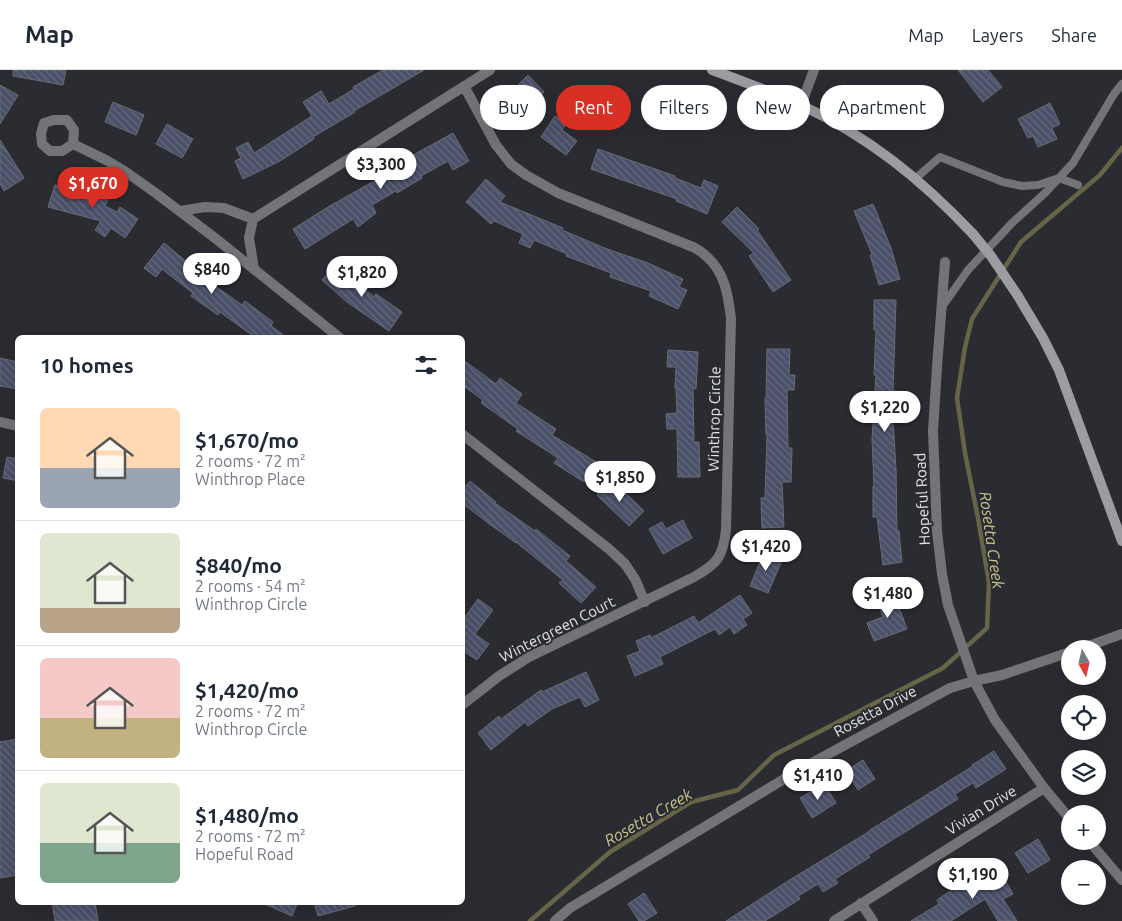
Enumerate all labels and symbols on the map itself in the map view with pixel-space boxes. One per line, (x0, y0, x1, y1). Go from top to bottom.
pin: $3,300 (340, 148, 422, 190)
pin: $1,670 (52, 166, 134, 209)
pin: $840 (182, 252, 242, 295)
pin: $1,820 (321, 256, 403, 298)
street label: Winthrop Circle (705, 366, 723, 472)
pin: $1,220 (844, 390, 926, 433)
street label: Hopeful Road (911, 452, 933, 546)
pin: $1,850 (579, 460, 661, 503)
water label: Rosetta Creek (976, 490, 1008, 591)
pin: $1,420 (725, 530, 807, 572)
pin: $1,480 (847, 576, 929, 619)
street label: Wintergreen Court (496, 593, 618, 665)
north arrow (1061, 640, 1106, 685)
street label: Rosetta Drive (831, 682, 919, 740)
pin: $1,410 (777, 758, 859, 801)
street label: Vivian Drive (943, 782, 1019, 838)
water label: Rosetta Creek (601, 784, 696, 849)
pin: $1,190 (932, 858, 1014, 900)

